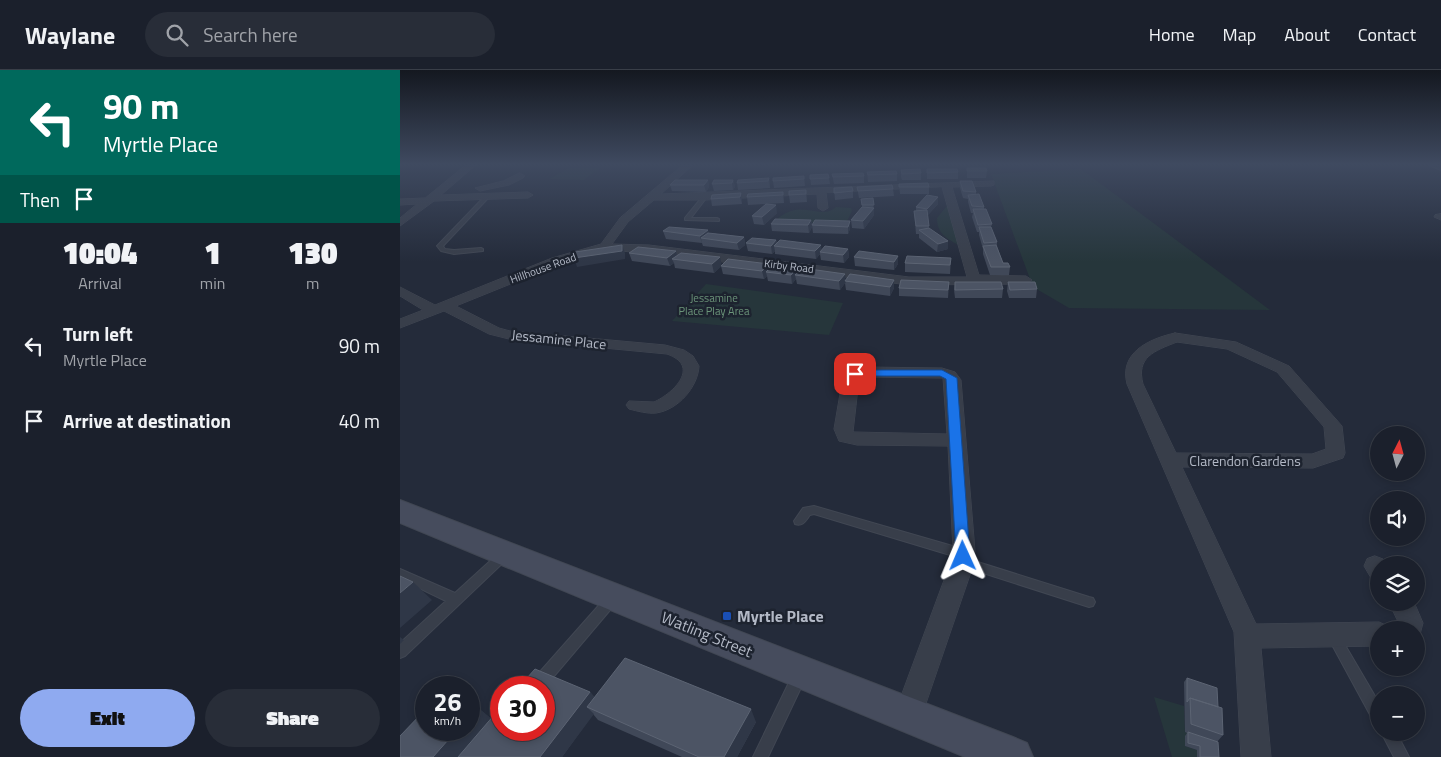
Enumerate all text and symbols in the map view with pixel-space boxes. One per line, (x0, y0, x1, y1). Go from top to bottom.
search box (145, 12, 495, 57)
text: Waylane (25, 17, 115, 53)
text: Search here (203, 20, 298, 49)
icon: search (163, 21, 191, 49)
text: Home (1149, 21, 1195, 48)
text: Map (1223, 21, 1256, 48)
text: About (1284, 21, 1330, 48)
text: Contact (1358, 21, 1416, 48)
text: 90 m (103, 79, 179, 133)
icon: left (20, 90, 85, 155)
text: Myrtle Place (103, 127, 218, 161)
text: Then (20, 185, 60, 214)
icon: arrive (70, 185, 98, 213)
text: 10:04 (63, 230, 137, 276)
text: 1 (204, 230, 221, 276)
text: 130 (288, 230, 337, 276)
street label: Hillhouse Road (508, 249, 578, 287)
street label: Kirby Road (763, 255, 815, 277)
text: Arrival (78, 271, 122, 295)
text: min (200, 271, 225, 295)
text: m (306, 271, 319, 295)
park label: Jessamine Place Play Area (679, 290, 750, 319)
text: Turn left (63, 319, 133, 348)
street label: Jessamine Place (511, 324, 607, 354)
text: 90 m (339, 331, 380, 360)
icon: left (20, 332, 48, 360)
text: Myrtle Place (63, 348, 147, 372)
pin (834, 353, 876, 395)
icon: arrive (841, 360, 869, 388)
text: Arrive at destination (63, 406, 231, 435)
text: 40 m (339, 406, 380, 435)
icon: arrive (20, 407, 48, 435)
north arrow (1370, 426, 1425, 481)
map controls (1370, 426, 1425, 741)
street label: Clarendon Gardens (1189, 450, 1301, 471)
button: sound (1370, 491, 1425, 546)
position arrow (936, 529, 988, 581)
button: layers (1370, 556, 1425, 611)
place label: Myrtle Place (737, 604, 824, 628)
street label: Watling Street (658, 605, 757, 663)
marker: Myrtle Place (721, 610, 733, 622)
button: + (1370, 621, 1425, 676)
speed limit sign: 30 (490, 676, 555, 741)
text: 26 (433, 683, 462, 721)
button: − (1370, 686, 1425, 741)
button: Exit (20, 689, 195, 747)
button: Share (205, 689, 380, 747)
text: km/h (434, 711, 461, 730)

